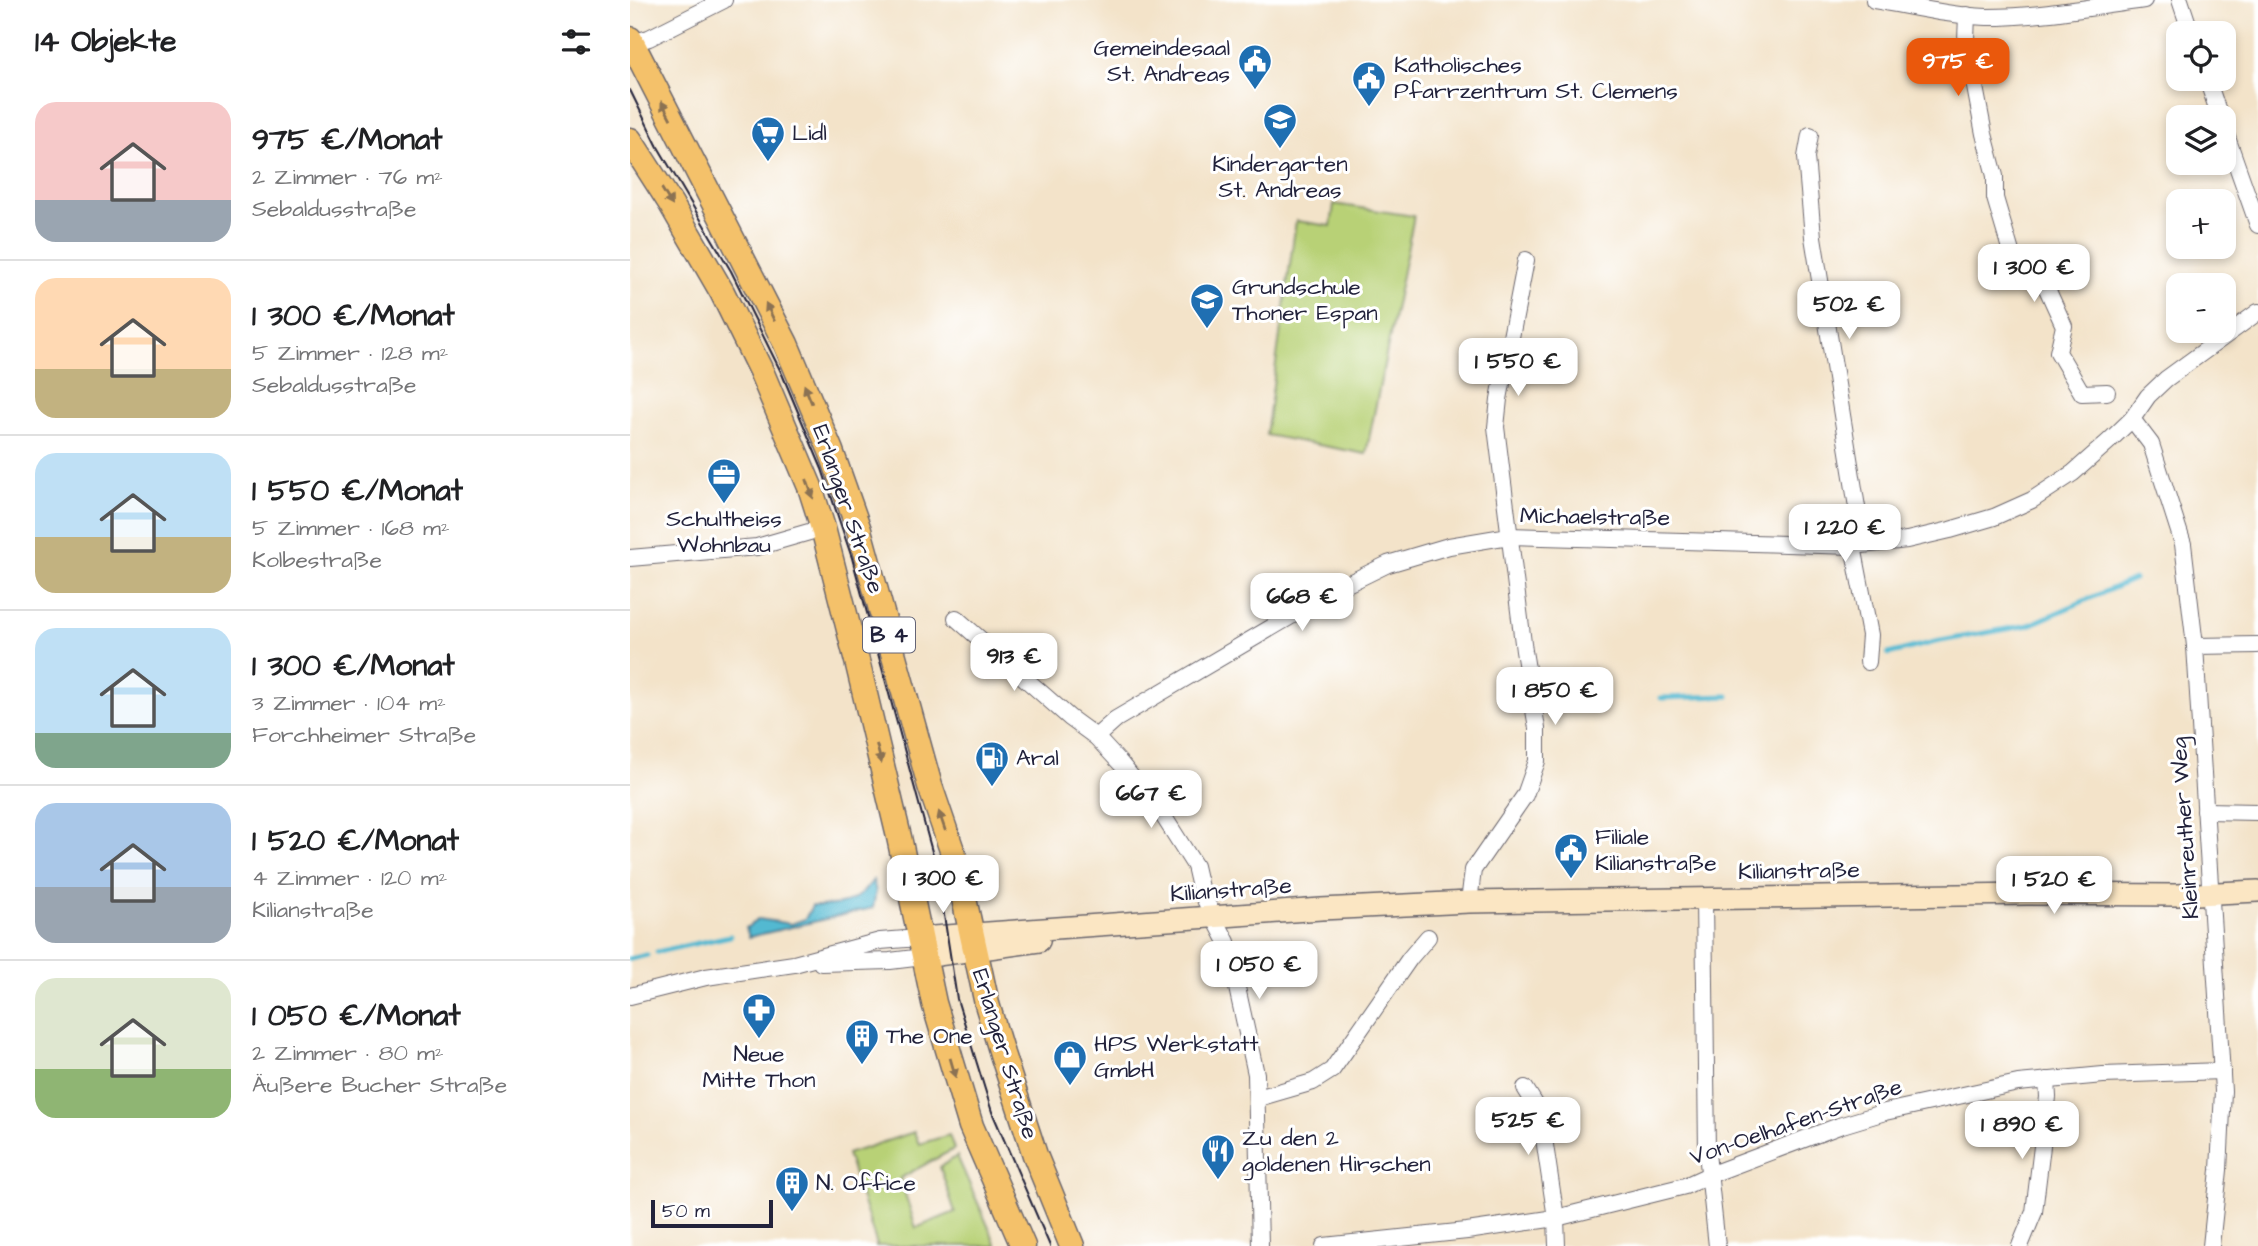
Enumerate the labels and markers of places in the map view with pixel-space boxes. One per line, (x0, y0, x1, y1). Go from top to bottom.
place label: Gemeindesaal St. Andreas (1094, 32, 1230, 90)
pin: 975 € (1909, 38, 2007, 98)
public building icon: Gemeindesaal St. Andreas (1236, 42, 1274, 91)
place label: Katholisches Pfarrzentrum St. Clemens (1394, 49, 1678, 107)
public building icon: Katholisches Pfarrzentrum St. Clemens (1350, 59, 1388, 108)
school or university icon: Kindergarten St. Andreas (1261, 101, 1299, 150)
supermarket icon: Lidl (749, 114, 787, 163)
place label: Lidl (792, 117, 827, 149)
place label: Kindergarten St. Andreas (1212, 148, 1348, 206)
pin: 1 300 € (1969, 244, 2099, 304)
place label: Grundschule Thoner Espan (1232, 271, 1378, 329)
school or university icon: Grundschule Thoner Espan (1188, 281, 1226, 330)
pin: 502 € (1800, 282, 1898, 341)
pin: 1 550 € (1453, 338, 1583, 398)
office icon: Schultheiss Wohnbau (705, 456, 743, 505)
place label: Schultheiss Wohnbau (666, 503, 782, 561)
pin: 1 220 € (1780, 504, 1910, 564)
pin: 668 € (1253, 574, 1351, 633)
pin: 913 € (965, 634, 1063, 693)
pin: 1 850 € (1490, 668, 1620, 727)
fuel station icon: Aral (973, 739, 1011, 788)
place label: Aral (1016, 742, 1059, 774)
pin: 667 € (1102, 770, 1200, 830)
place label: Filiale Kilianstraße (1595, 821, 1717, 879)
public building icon: Filiale Kilianstraße (1552, 831, 1590, 880)
pin: 1 300 € (878, 856, 1008, 915)
pin: 1 520 € (1989, 856, 2119, 916)
pin: 1 050 € (1194, 942, 1324, 1001)
pharmacy icon: Neue Mitte Thon (740, 991, 778, 1040)
building icon: The One (843, 1017, 881, 1066)
place label: The One (886, 1020, 973, 1052)
place label: HPS Werkstatt GmbH (1094, 1028, 1259, 1086)
place label: Neue Mitte Thon (703, 1038, 815, 1096)
shop icon: HPS Werkstatt GmbH (1051, 1038, 1089, 1087)
pin: 525 € (1479, 1098, 1577, 1157)
pin: 1 890 € (1957, 1102, 2087, 1161)
place label: Zu den 2 goldenen Hirschen (1242, 1122, 1431, 1181)
restaurant icon: Zu den 2 goldenen Hirschen (1199, 1132, 1237, 1181)
building icon: N. Office (773, 1164, 811, 1213)
place label: N. Office (816, 1167, 916, 1199)

